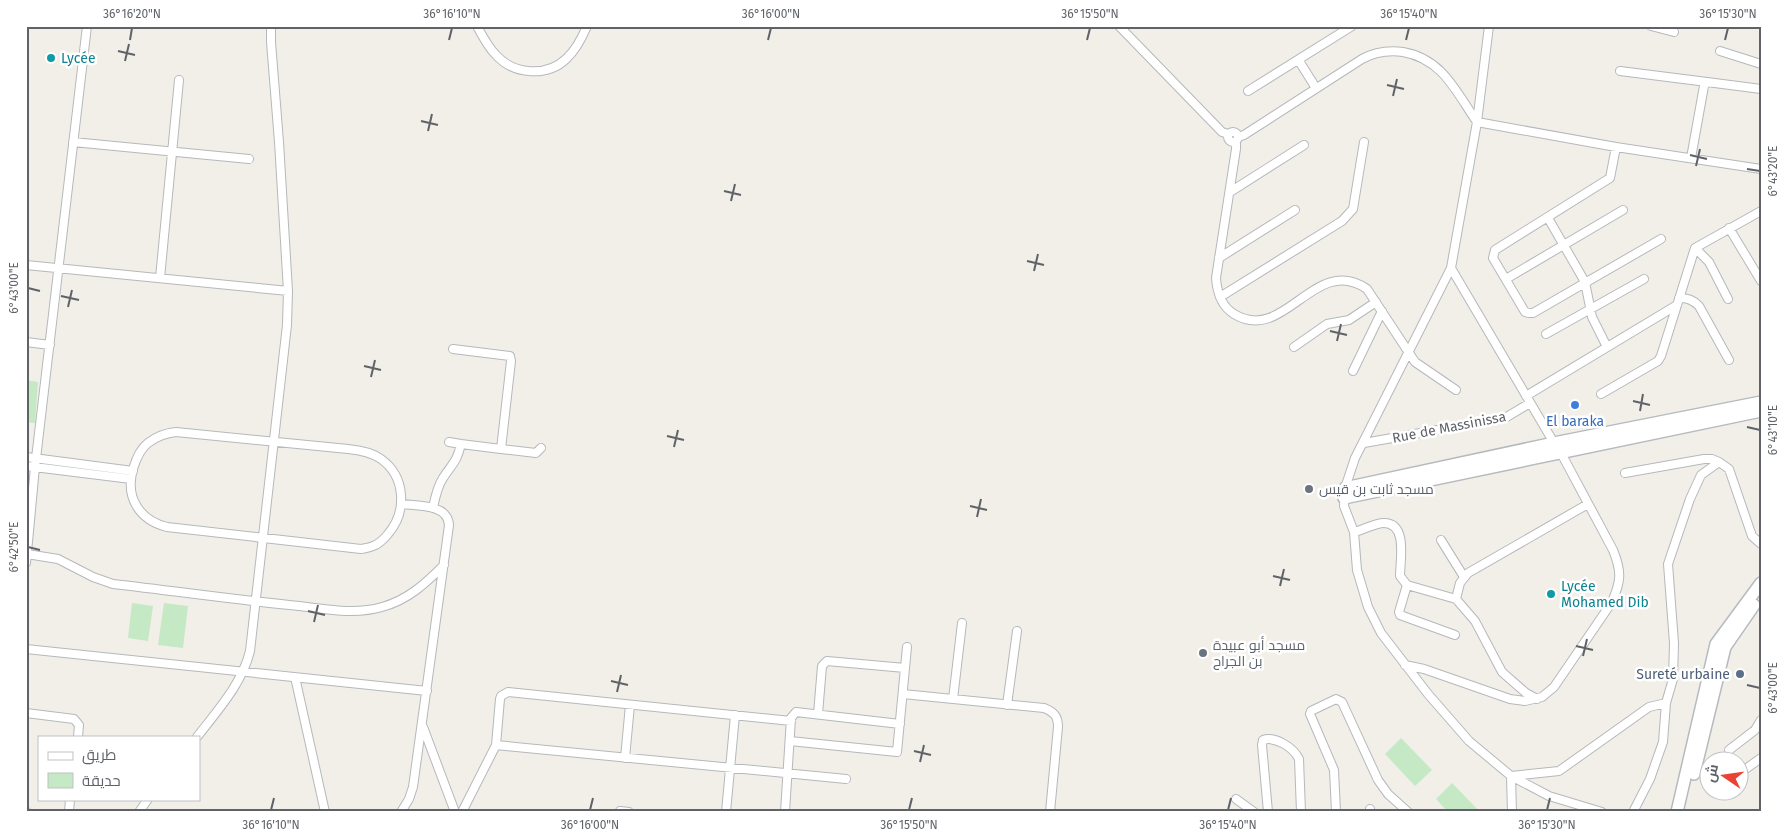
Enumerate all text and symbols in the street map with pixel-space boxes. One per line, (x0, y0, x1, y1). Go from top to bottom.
text: 36°16'20"N (103, 7, 161, 21)
text: 36°16'10"N (423, 7, 481, 21)
text: 36°16'00"N (742, 7, 800, 21)
text: 36°15'50"N (1061, 7, 1119, 21)
text: 36°15'40"N (1380, 7, 1438, 21)
text: 36°15'30"N (1699, 7, 1757, 21)
place label: Lycée (61, 50, 96, 67)
marker: Lycée (45, 52, 57, 64)
text: 6°43'20"E (1766, 145, 1780, 197)
text: 6°43'00"E (7, 262, 21, 314)
marker: El baraka (1569, 399, 1581, 411)
text: 6°43'10"E (1766, 405, 1780, 455)
street label: Rue de Massinissa (1391, 408, 1507, 447)
place label: El baraka (1546, 413, 1604, 430)
place label: مسجد ثابت بن قيس (1319, 481, 1434, 498)
marker: مسجد ثابت بن قيس (1303, 483, 1315, 495)
text: 6°42'50"E (7, 521, 21, 573)
place label: Lycée Mohamed Dib (1561, 578, 1649, 611)
marker: Lycée Mohamed Dib (1545, 588, 1557, 600)
place label: مسجد أبو عبيدة بن الجراح (1213, 636, 1305, 670)
marker: مسجد أبو عبيدة بن الجراح (1197, 647, 1209, 659)
text: 6°43'00"E (1766, 662, 1780, 714)
place label: Sureté urbaine (1636, 666, 1730, 683)
marker: Sureté urbaine (1734, 668, 1746, 680)
legend (38, 736, 200, 800)
text: طريق (82, 746, 116, 765)
north arrow (1700, 750, 1750, 800)
text: ش (1702, 762, 1722, 784)
text: حديقة (82, 772, 121, 790)
text: 36°16'10"N (242, 818, 300, 832)
text: 36°16'00"N (561, 818, 619, 832)
text: 36°15'50"N (880, 818, 938, 832)
text: 36°15'40"N (1199, 818, 1257, 832)
text: 36°15'30"N (1518, 818, 1576, 832)

